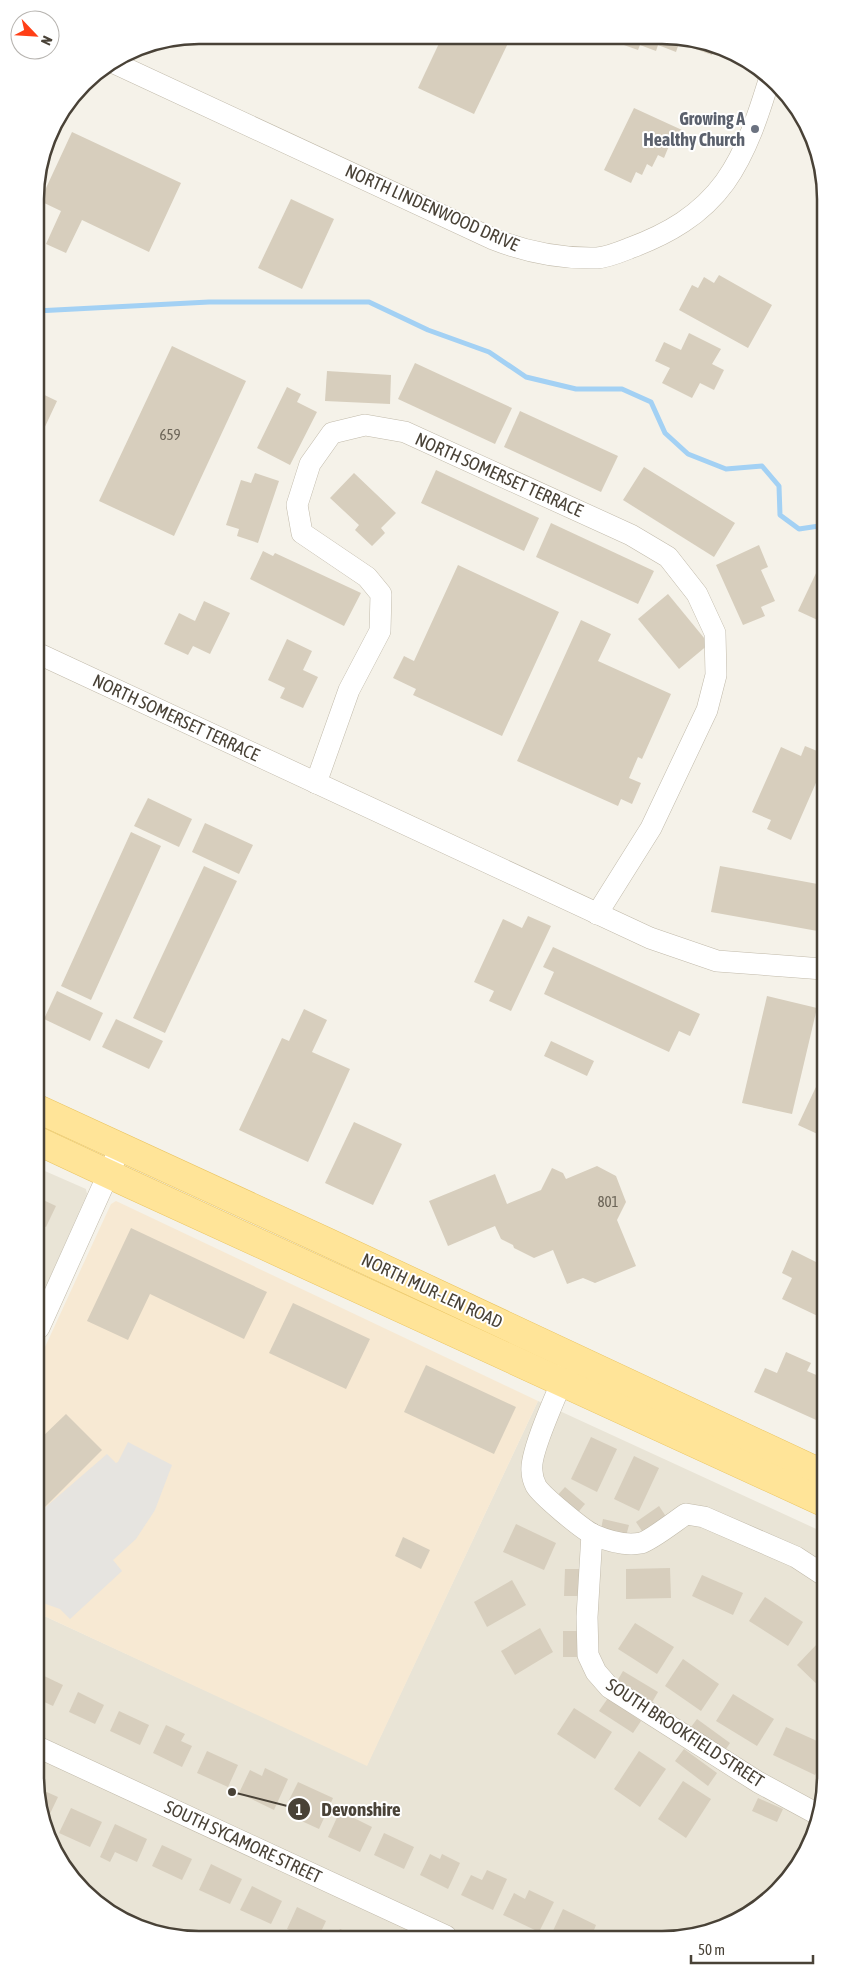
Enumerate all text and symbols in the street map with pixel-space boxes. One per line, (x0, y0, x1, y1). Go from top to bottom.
north arrow (10, 10, 60, 60)
text: N (38, 33, 56, 48)
place label: Growing A Healthy Church (643, 108, 745, 150)
marker: Growing A Healthy Church (749, 123, 761, 135)
street label: NORTH LINDENWOOD DRIVE (342, 160, 523, 256)
house number: 659 (159, 426, 181, 443)
street label: NORTH SOMERSET TERRACE (412, 428, 587, 521)
street label: NORTH SOMERSET TERRACE (90, 670, 263, 766)
house number: 801 (597, 1193, 619, 1210)
street label: NORTH MUR-LEN ROAD (358, 1249, 506, 1332)
street label: SOUTH BROOKFIELD STREET (603, 1674, 768, 1791)
callout: Devonshire (286, 1792, 410, 1826)
street label: SOUTH SYCAMORE STREET (161, 1796, 325, 1887)
text: Devonshire (321, 1798, 401, 1820)
text: 1 (295, 1801, 303, 1818)
scale bar (691, 1932, 814, 1964)
text: 50 m (698, 1941, 725, 1958)

